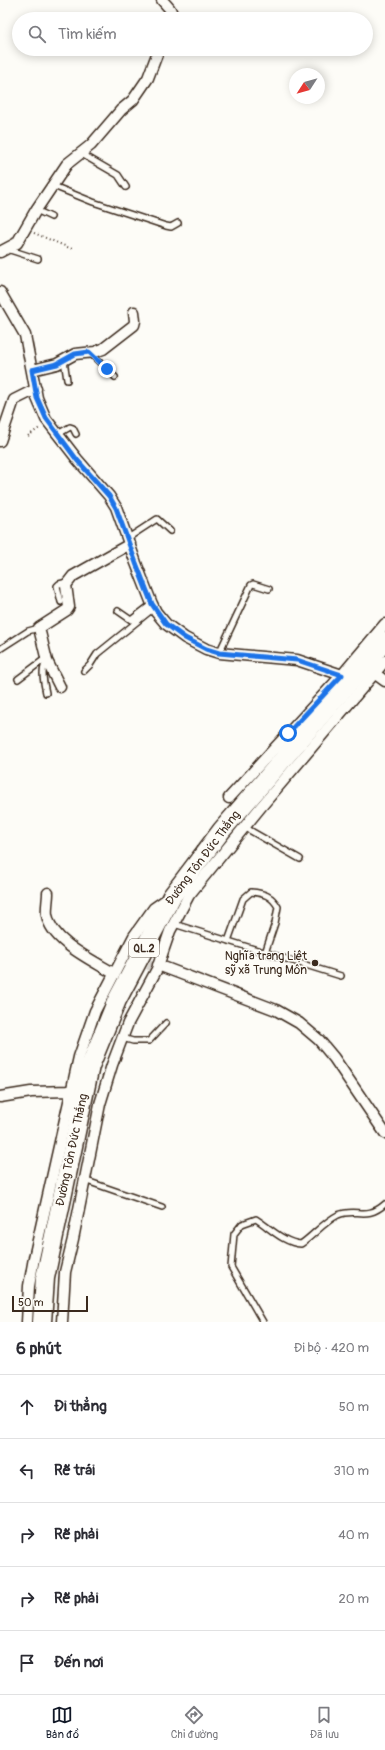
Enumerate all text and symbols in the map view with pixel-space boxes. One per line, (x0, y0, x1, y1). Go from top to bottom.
search box (12, 12, 373, 56)
icon: search (26, 23, 48, 45)
text: Tìm kiếm (58, 25, 117, 44)
north arrow (289, 68, 325, 104)
route end (98, 360, 116, 378)
route start (279, 724, 297, 742)
street label: Đường Tôn Đức Thắng (162, 807, 243, 908)
road number: QL.2 (129, 939, 159, 957)
place label: Nghĩa trang Liệt sỹ xã Trung Môn (225, 949, 307, 978)
marker: Nghĩa trang Liệt sỹ xã Trung Môn (310, 958, 320, 968)
street label: Đường Tôn Đức Thắng (52, 1092, 91, 1208)
scale bar (12, 1294, 88, 1313)
text: 50 m (18, 1296, 44, 1309)
text: 6 phút (16, 1338, 61, 1359)
text: Đi bộ · 420 m (294, 1340, 369, 1356)
icon: ahead (16, 1396, 38, 1418)
text: Đi thẳng (54, 1397, 107, 1416)
text: 50 m (339, 1399, 369, 1415)
icon: left (16, 1460, 38, 1482)
text: Rẽ trái (54, 1461, 95, 1480)
text: 310 m (333, 1463, 369, 1479)
icon: right (16, 1524, 38, 1546)
text: Rẽ phải (54, 1525, 98, 1544)
text: 40 m (338, 1527, 369, 1543)
icon: right (16, 1588, 38, 1610)
text: Rẽ phải (54, 1589, 98, 1608)
text: 20 m (338, 1591, 369, 1607)
icon: arrive (16, 1652, 38, 1674)
text: Đến nơi (54, 1653, 103, 1672)
tab: Bản đồ (46, 1704, 79, 1741)
tab: Chỉ đường (171, 1704, 218, 1741)
tab: Đã lưu (310, 1704, 339, 1741)

